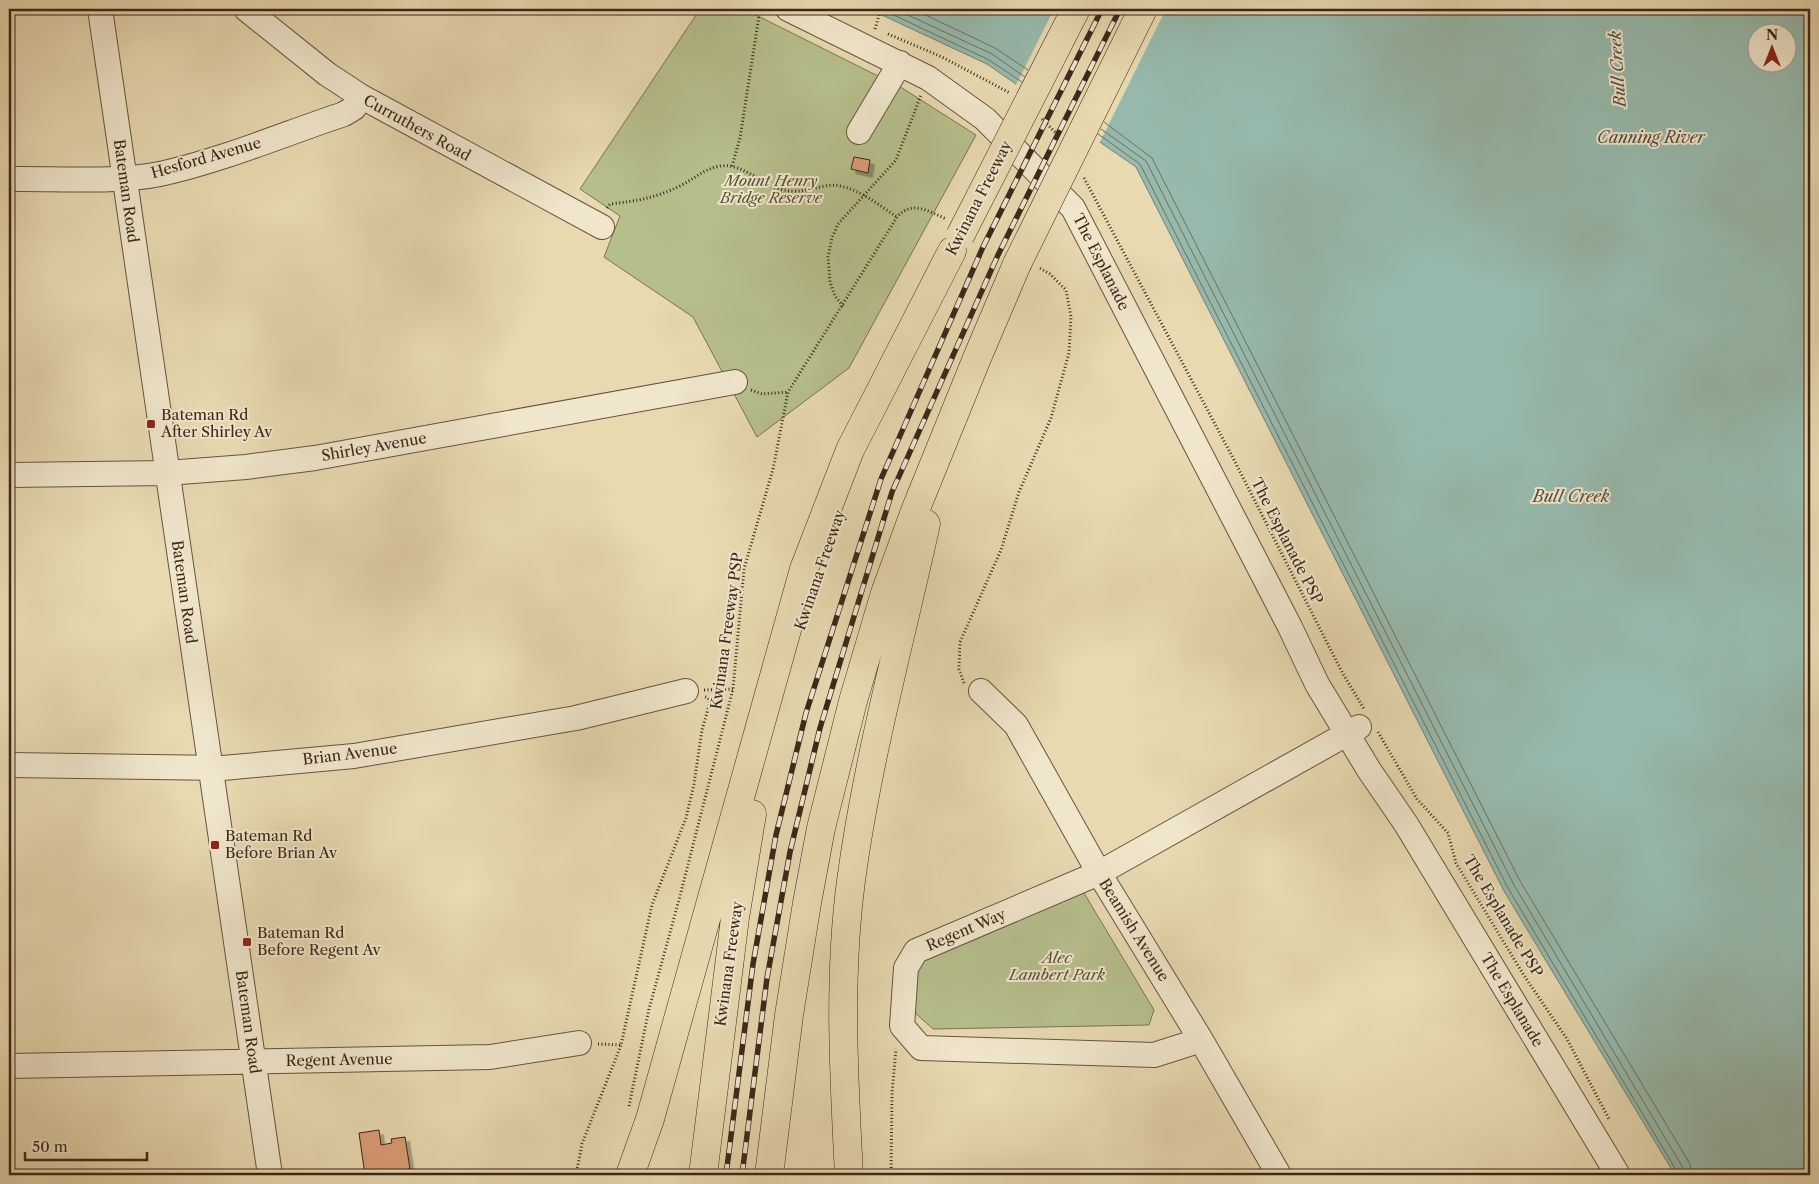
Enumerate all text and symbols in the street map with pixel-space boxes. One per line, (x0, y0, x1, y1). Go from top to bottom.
north arrow (1746, 22, 1796, 72)
text: N (1766, 26, 1778, 44)
water label: Bull Creek (1604, 29, 1630, 110)
street label: Curruthers Road (360, 90, 474, 165)
water label: Canning River (1597, 127, 1707, 147)
street label: Hesford Avenue (149, 133, 263, 182)
street label: Kwinana Freeway (941, 137, 1016, 258)
street label: Bateman Road (110, 138, 143, 244)
park label: Mount Henry Bridge Reserve (719, 171, 823, 207)
street label: The Esplanade (1069, 210, 1134, 313)
place label: Bateman Rd After Shirley Av (160, 405, 273, 441)
marker: Bateman Rd After Shirley Av (145, 418, 157, 430)
street label: Shirley Avenue (320, 428, 428, 465)
street label: The Esplanade PSP (1247, 474, 1328, 607)
water label: Bull Creek (1531, 486, 1610, 506)
street label: Kwinana Freeway (790, 507, 849, 632)
street label: Bateman Road (168, 539, 201, 645)
street label: Kwinana Freeway PSP (706, 551, 747, 711)
street label: Brian Avenue (301, 738, 398, 769)
place label: Bateman Rd Before Brian Av (225, 826, 338, 862)
marker: Bateman Rd Before Brian Av (209, 839, 221, 851)
street label: The Esplanade PSP (1459, 851, 1547, 980)
street label: Beamish Avenue (1095, 875, 1174, 985)
street label: Kwinana Freeway (710, 900, 747, 1028)
street label: Regent Way (923, 904, 1009, 955)
place label: Bateman Rd Before Regent Av (257, 923, 382, 959)
marker: Bateman Rd Before Regent Av (241, 936, 253, 948)
park label: Alec Lambert Park (1008, 948, 1105, 984)
street label: The Esplanade (1477, 949, 1548, 1050)
street label: Bateman Road (232, 969, 265, 1075)
street label: Regent Avenue (285, 1049, 393, 1070)
scale bar (25, 1129, 148, 1161)
text: 50 m (32, 1137, 68, 1156)

